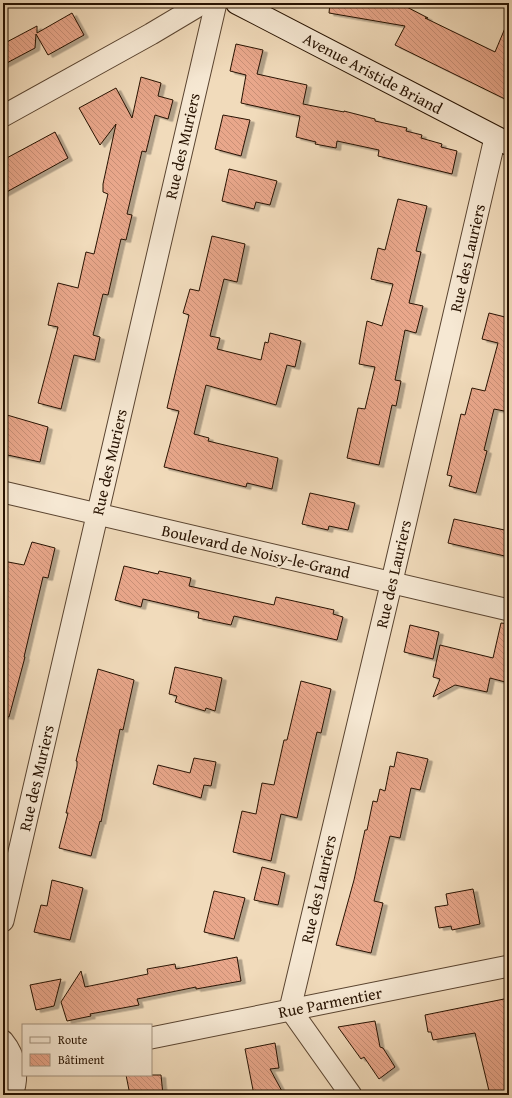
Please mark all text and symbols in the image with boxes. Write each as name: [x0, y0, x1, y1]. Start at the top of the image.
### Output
street label: Avenue Aristide Briand: [299, 26, 447, 120]
street label: Rue des Muriers: [158, 91, 206, 201]
street label: Rue des Lauriers: [443, 202, 491, 314]
street label: Rue des Muriers: [85, 407, 133, 517]
street label: Boulevard de Noisy-le-Grand: [159, 518, 353, 584]
street label: Rue des Lauriers: [369, 518, 417, 630]
street label: Rue des Muriers: [12, 723, 60, 833]
street label: Rue des Lauriers: [294, 833, 342, 945]
street label: Rue Parmentier: [276, 980, 384, 1024]
legend: [22, 1024, 152, 1076]
text: Route: [58, 1031, 88, 1048]
text: Bâtiment: [58, 1051, 105, 1068]

